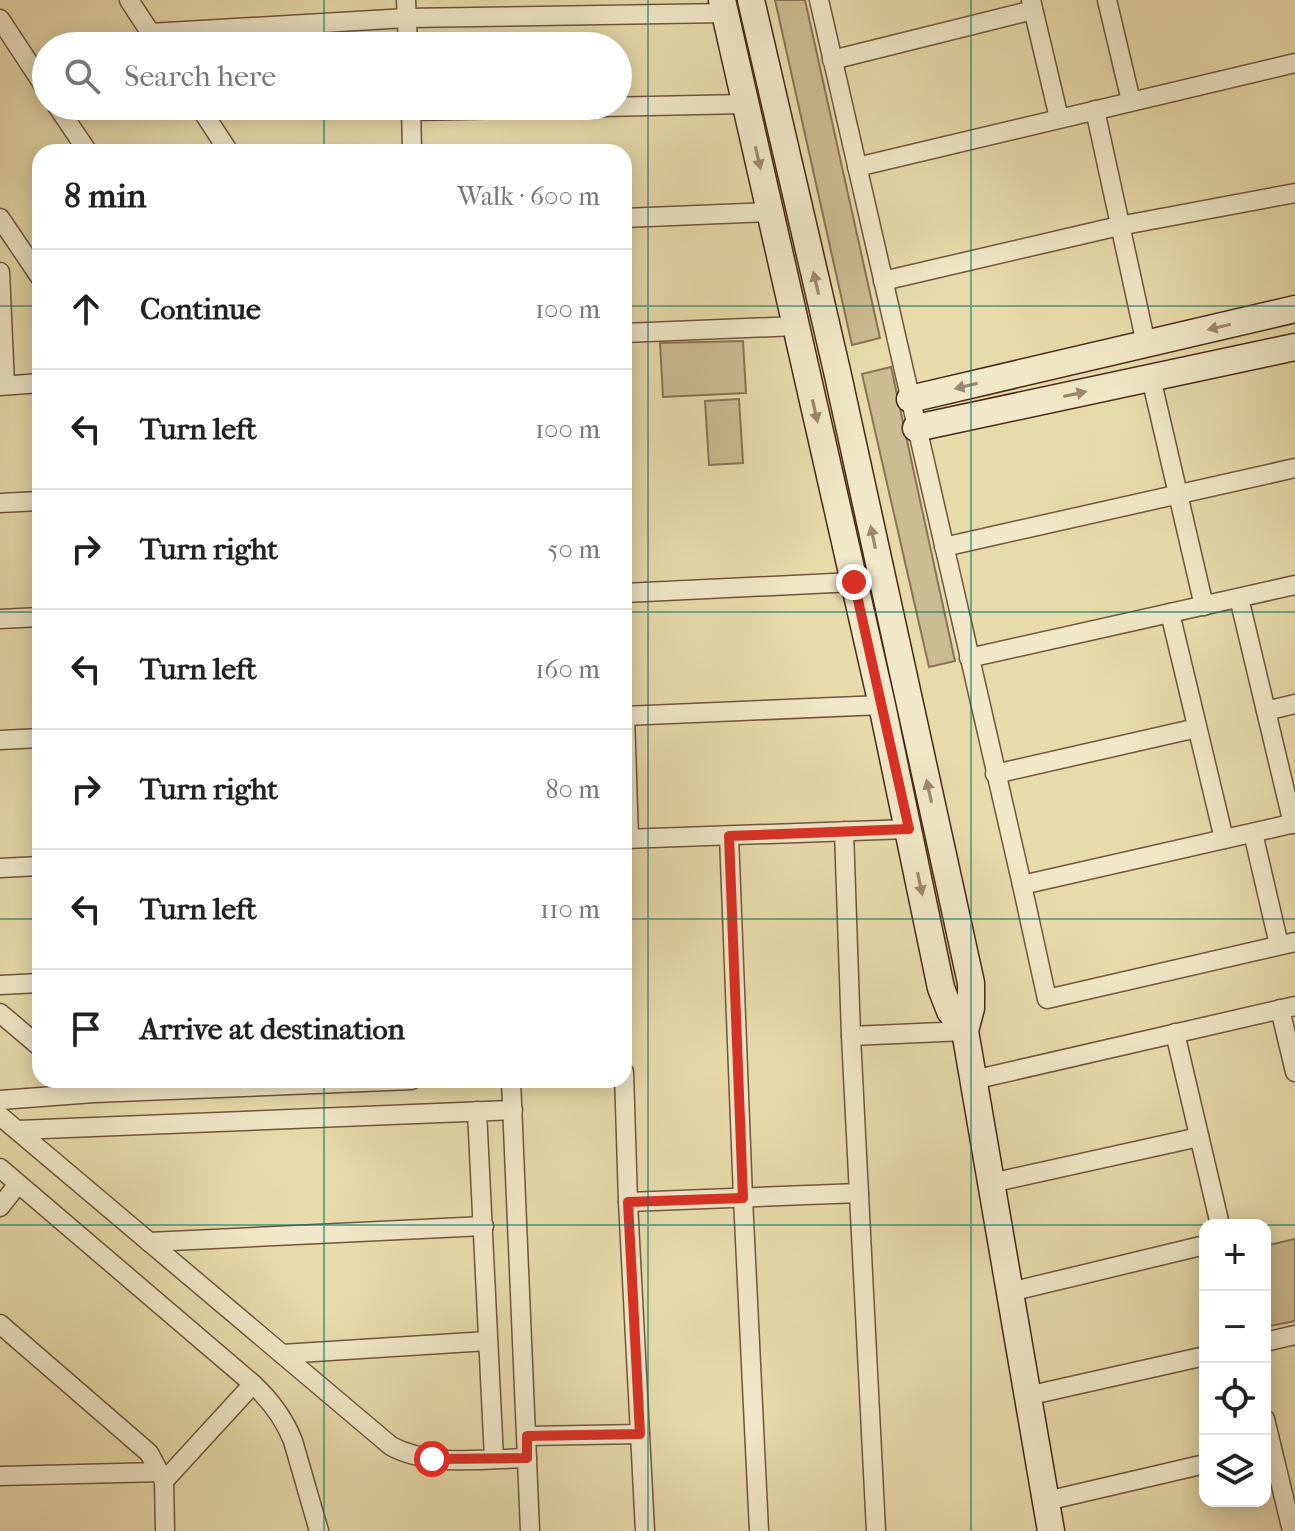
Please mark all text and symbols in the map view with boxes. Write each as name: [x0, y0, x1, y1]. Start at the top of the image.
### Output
search box: [32, 32, 632, 120]
icon: search: [60, 54, 104, 98]
text: Search here: [124, 59, 276, 94]
one-way arrow: [752, 146, 765, 171]
text: 8 min: [64, 176, 146, 216]
text: Walk · 600 m: [457, 181, 600, 212]
one-way arrow: [810, 271, 822, 296]
icon: ahead: [64, 287, 108, 331]
text: Continue: [140, 292, 261, 327]
text: 100 m: [535, 294, 600, 325]
one-way arrow: [1206, 321, 1231, 334]
one-way arrow: [953, 380, 978, 392]
one-way arrow: [1062, 387, 1087, 400]
one-way arrow: [810, 399, 822, 424]
icon: left: [64, 407, 108, 451]
text: Turn left: [140, 412, 257, 447]
text: 100 m: [535, 414, 600, 445]
one-way arrow: [866, 524, 879, 549]
icon: right: [64, 527, 108, 571]
text: Turn right: [140, 532, 278, 567]
text: 50 m: [547, 534, 600, 565]
route end: [836, 564, 872, 600]
icon: left: [64, 647, 108, 691]
text: Turn left: [140, 652, 257, 687]
text: 160 m: [535, 654, 600, 685]
icon: right: [64, 767, 108, 811]
text: Turn right: [140, 772, 278, 807]
text: 80 m: [545, 774, 600, 805]
one-way arrow: [922, 778, 935, 803]
one-way arrow: [914, 872, 927, 897]
icon: left: [64, 887, 108, 931]
text: Turn left: [140, 892, 257, 927]
text: 110 m: [540, 894, 600, 925]
icon: arrive: [64, 1007, 108, 1051]
text: Arrive at destination: [140, 1012, 405, 1047]
map controls: [1199, 1219, 1271, 1507]
button: +: [1199, 1219, 1271, 1291]
button: −: [1199, 1291, 1271, 1363]
button: locate: [1199, 1363, 1271, 1435]
button: layers: [1199, 1435, 1271, 1507]
route start: [414, 1441, 450, 1477]

